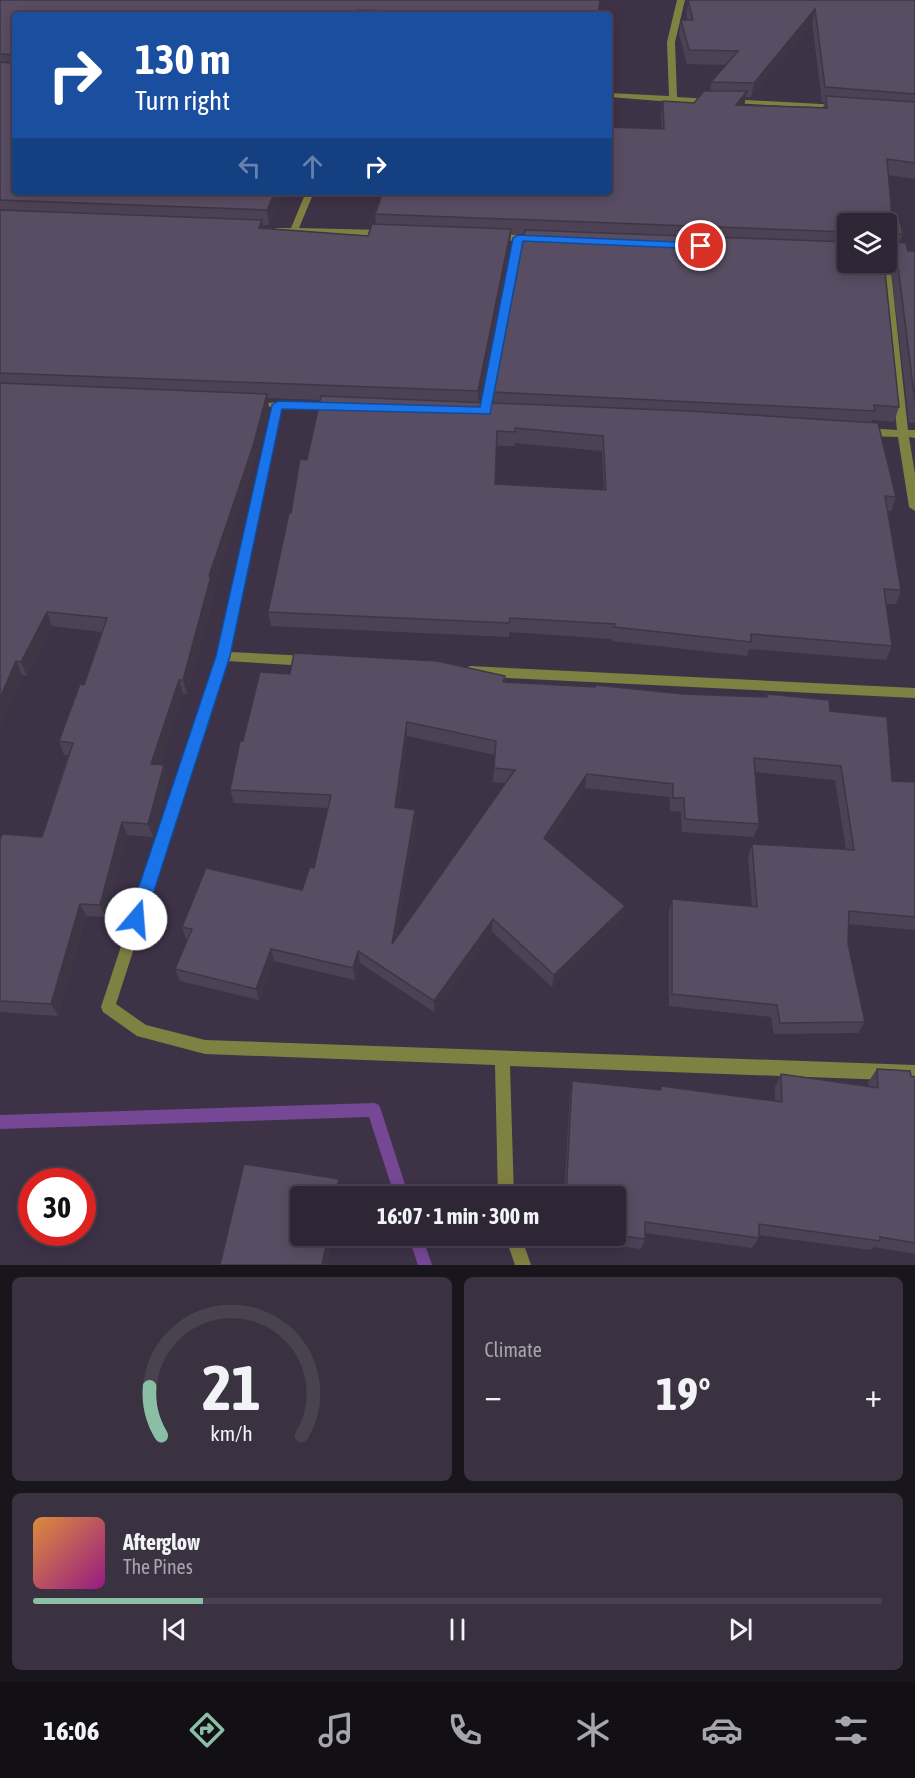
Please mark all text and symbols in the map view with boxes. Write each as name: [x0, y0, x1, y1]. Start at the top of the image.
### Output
text: 130 m: [135, 35, 230, 83]
icon: right: [36, 36, 114, 114]
text: Turn right: [135, 85, 230, 116]
icon: left: [233, 150, 266, 183]
icon: ahead: [296, 150, 329, 183]
icon: right: [359, 150, 392, 183]
map controls: [837, 213, 897, 273]
button: layers: [837, 213, 897, 273]
pin: [675, 220, 726, 271]
icon: arrive: [684, 229, 717, 262]
position arrow: [104, 887, 168, 951]
speed limit sign: 30: [18, 1168, 96, 1246]
text: 16:07 · 1 min · 300 m: [377, 1203, 539, 1229]
text: Climate: [485, 1338, 542, 1361]
text: 21: [202, 1352, 261, 1423]
text: 19°: [656, 1368, 711, 1420]
text: −: [485, 1376, 502, 1414]
text: +: [865, 1376, 882, 1414]
text: km/h: [210, 1421, 253, 1446]
text: Afterglow: [123, 1529, 200, 1555]
text: The Pines: [123, 1555, 193, 1578]
icon: previous: [158, 1613, 191, 1646]
icon: pause: [441, 1613, 474, 1646]
icon: next: [724, 1613, 757, 1646]
icon: directions: [186, 1709, 228, 1751]
icon: music: [315, 1709, 357, 1751]
icon: phone: [444, 1709, 486, 1751]
icon: climate: [572, 1709, 614, 1751]
icon: car: [701, 1709, 743, 1751]
icon: filters: [830, 1709, 872, 1751]
text: 16:06: [43, 1715, 99, 1746]

